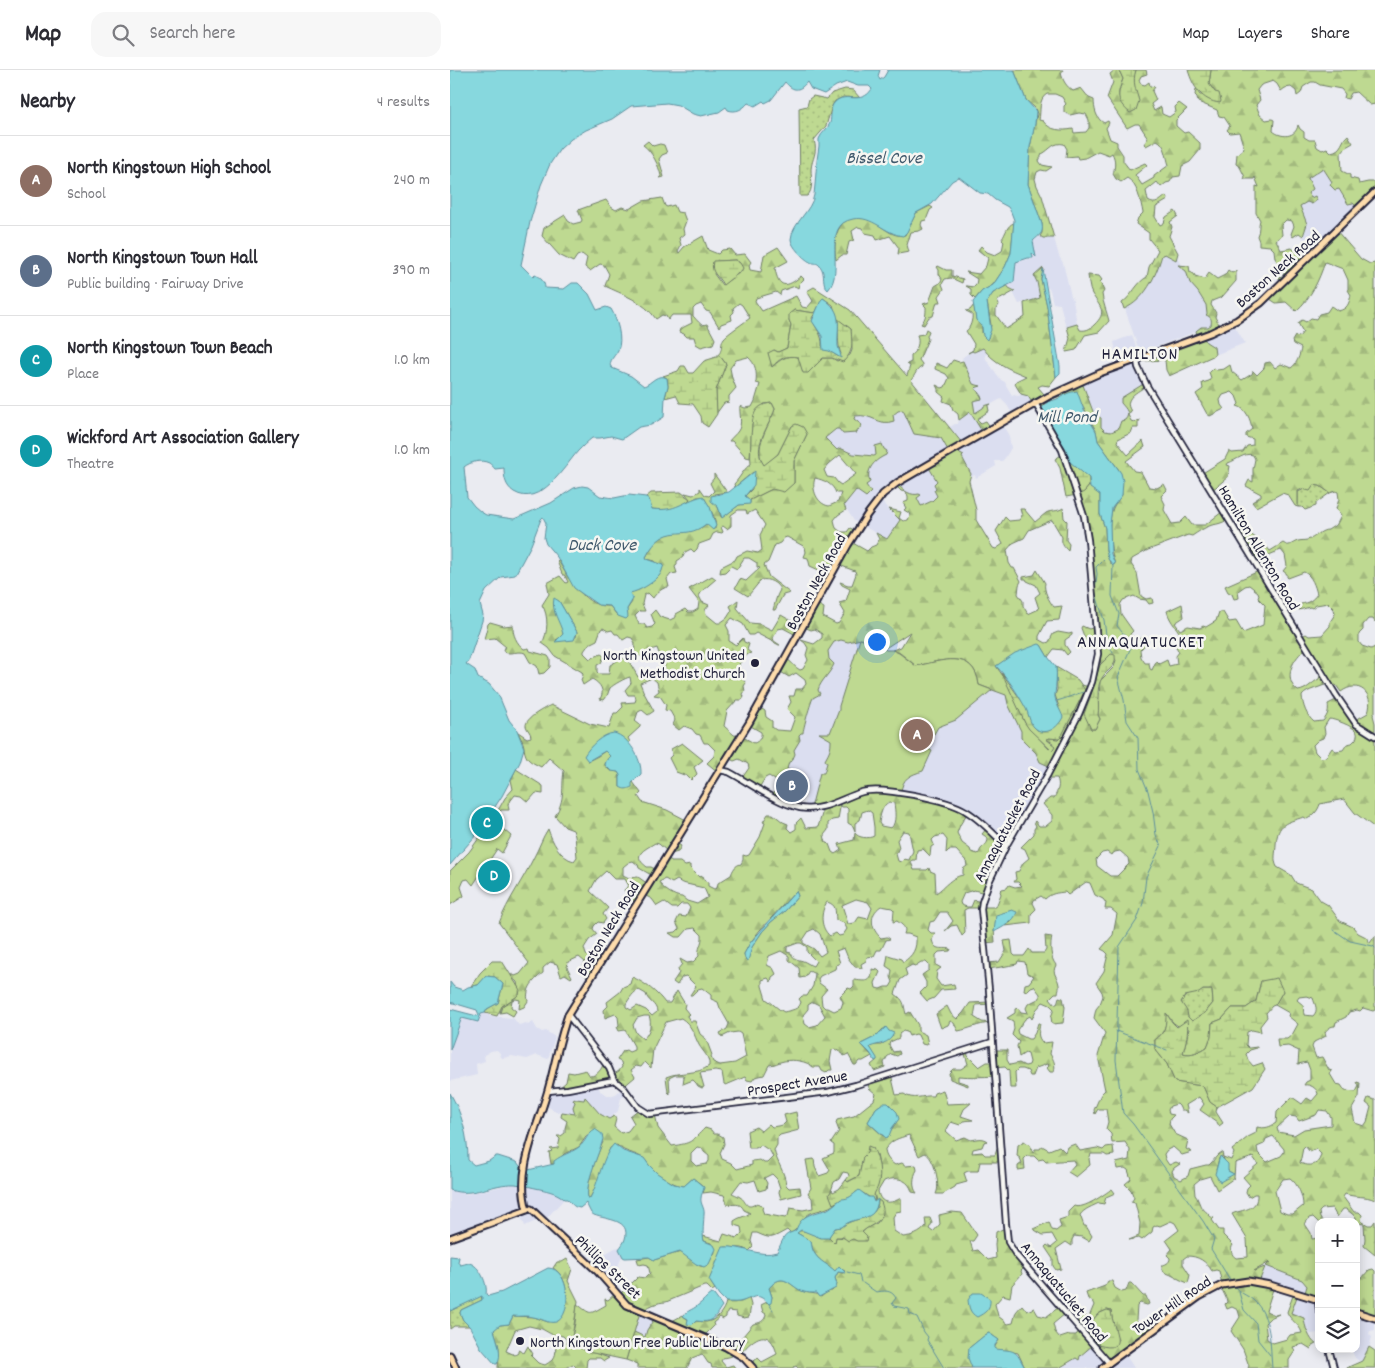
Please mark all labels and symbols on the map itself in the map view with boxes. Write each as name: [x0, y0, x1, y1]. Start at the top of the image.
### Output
water label: Bissel Cove: [846, 147, 923, 172]
street label: Boston Neck Road: [1231, 225, 1326, 314]
district label: HAMILTON: [1102, 343, 1178, 368]
water label: Mill Pond: [1037, 406, 1099, 431]
street label: Hamilton Allenton Road: [1211, 481, 1304, 615]
street label: Boston Neck Road: [781, 530, 853, 635]
water label: Duck Cove: [568, 534, 637, 559]
your location: [864, 629, 890, 655]
district label: ANNAQUATUCKET: [1077, 631, 1205, 656]
place label: North Kingstown United Methodist Church: [603, 645, 745, 686]
marker: North Kingstown United Methodist Church: [749, 657, 761, 669]
pin: A: [901, 716, 933, 754]
street label: Annaquatucket Road: [969, 766, 1048, 887]
pin: B: [776, 767, 808, 805]
pin: C: [471, 804, 503, 842]
pin: D: [478, 857, 510, 895]
street label: Boston Neck Road: [572, 877, 647, 981]
street label: Prospect Avenue: [746, 1065, 849, 1104]
street label: Phillips Street: [569, 1230, 646, 1306]
street label: Annaquatucket Road: [1014, 1237, 1112, 1348]
street label: Tower Hill Road: [1128, 1271, 1217, 1341]
place label: North Kingstown Free Public Library: [530, 1332, 745, 1355]
marker: North Kingstown Free Public Library: [514, 1335, 526, 1347]

